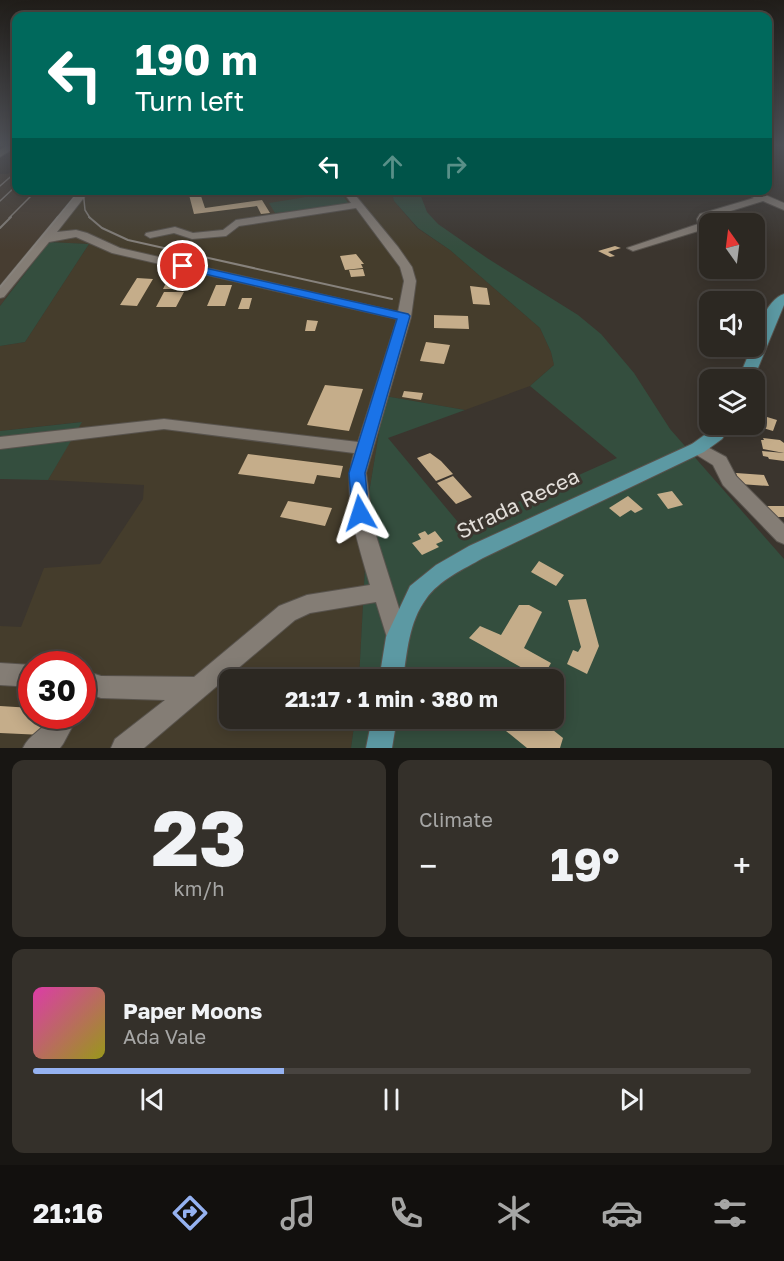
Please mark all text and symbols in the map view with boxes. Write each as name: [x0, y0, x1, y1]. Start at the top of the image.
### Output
text: 190 m: [135, 34, 258, 84]
icon: left: [36, 36, 114, 114]
text: Turn left: [135, 85, 244, 117]
icon: left: [313, 150, 346, 183]
icon: ahead: [376, 150, 409, 183]
icon: right: [439, 150, 472, 183]
north arrow: [699, 213, 765, 279]
map controls: [699, 213, 765, 435]
pin: [157, 240, 208, 291]
icon: arrive: [166, 249, 199, 282]
button: sound: [699, 291, 765, 357]
button: layers: [699, 369, 765, 435]
street label: Strada Recea: [452, 462, 583, 544]
position arrow: [328, 481, 392, 545]
speed limit sign: 30: [18, 651, 96, 729]
text: 21:17 · 1 min · 380 m: [285, 685, 498, 712]
text: 23: [151, 790, 247, 883]
text: Climate: [419, 807, 493, 831]
text: 19°: [550, 837, 620, 891]
text: −: [419, 846, 437, 885]
text: +: [733, 846, 751, 885]
text: km/h: [174, 876, 224, 900]
text: Paper Moons: [123, 997, 262, 1024]
text: Ada Vale: [123, 1024, 206, 1048]
icon: previous: [136, 1083, 169, 1116]
icon: pause: [375, 1083, 408, 1116]
icon: next: [615, 1083, 648, 1116]
icon: directions: [169, 1192, 211, 1234]
icon: music: [277, 1192, 319, 1234]
icon: phone: [385, 1192, 427, 1234]
icon: climate: [493, 1192, 535, 1234]
icon: car: [601, 1192, 643, 1234]
icon: filters: [709, 1192, 751, 1234]
text: 21:16: [33, 1197, 103, 1229]

